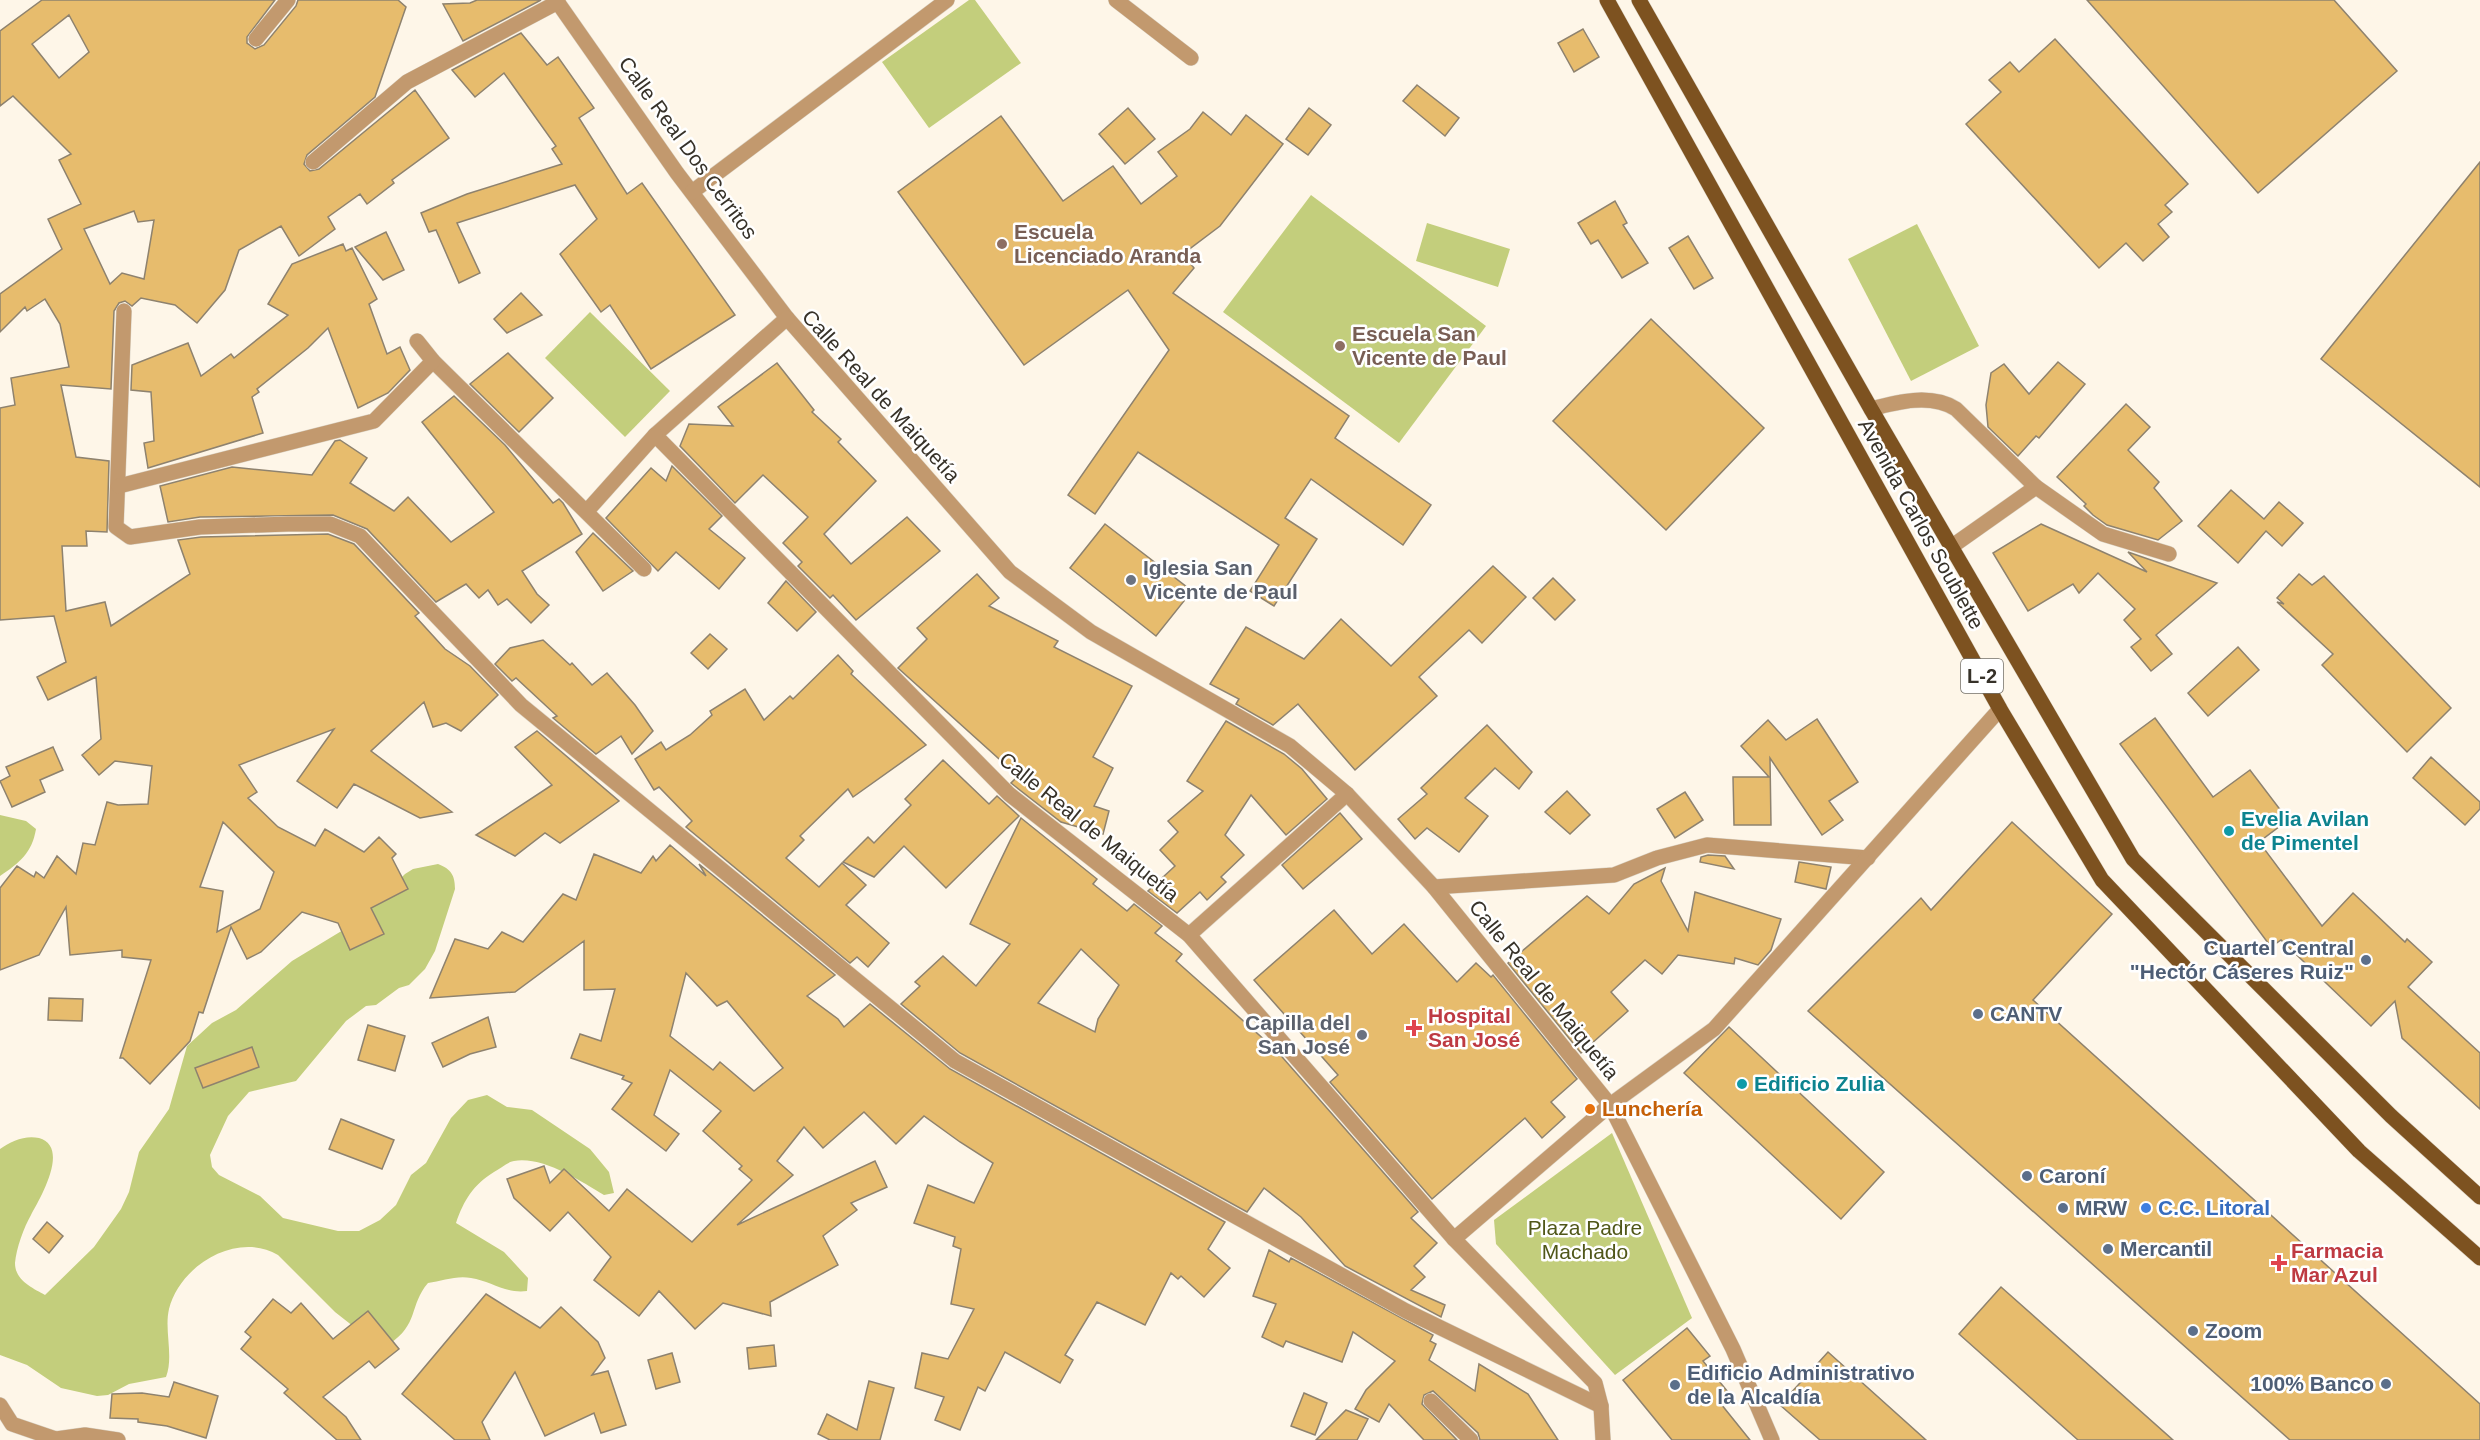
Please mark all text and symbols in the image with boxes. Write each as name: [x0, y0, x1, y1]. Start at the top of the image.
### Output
street label: Calle Real Dos Cerritos: [615, 52, 762, 243]
place label: Escuela Licenciado Aranda: [1014, 220, 1201, 267]
marker: Escuela Licenciado Aranda: [995, 237, 1009, 251]
street label: Calle Real de Maiquetía: [798, 305, 965, 487]
place label: Escuela San Vicente de Paul: [1352, 322, 1507, 369]
marker: Escuela San Vicente de Paul: [1333, 339, 1347, 353]
street label: Avenida Carlos Soublette: [1854, 415, 1989, 633]
place label: Iglesia San Vicente de Paul: [1143, 556, 1298, 603]
marker: Iglesia San Vicente de Paul: [1124, 573, 1138, 587]
road number: L-2: [1961, 659, 2003, 693]
street label: Calle Real de Maiquetía: [995, 747, 1184, 906]
place label: Evelia Avilan de Pimentel: [2241, 807, 2369, 854]
marker: Evelia Avilan de Pimentel: [2222, 824, 2236, 838]
street label: Calle Real de Maiquetía: [1465, 895, 1624, 1084]
place label: Cuartel Central "Hectór Cáseres Ruiz": [2130, 936, 2354, 983]
marker: Cuartel Central "Hectór Cáseres Ruiz": [2359, 953, 2373, 967]
place label: CANTV: [1990, 1002, 2062, 1025]
place label: Hospital San José: [1428, 1004, 1520, 1051]
marker: CANTV: [1971, 1007, 1985, 1021]
place label: Capilla del San José: [1245, 1011, 1350, 1058]
marker: Hospital San José: [1405, 1019, 1423, 1037]
marker: Capilla del San José: [1355, 1028, 1369, 1042]
place label: Edificio Zulia: [1754, 1072, 1885, 1095]
marker: Edificio Zulia: [1735, 1077, 1749, 1091]
place label: Lunchería: [1602, 1097, 1703, 1120]
marker: Lunchería: [1583, 1102, 1597, 1116]
place label: Caroní: [2039, 1164, 2107, 1187]
marker: Caroní: [2020, 1169, 2034, 1183]
place label: MRW: [2075, 1196, 2127, 1219]
place label: C.C. Litoral: [2158, 1196, 2270, 1219]
marker: MRW: [2056, 1201, 2070, 1215]
marker: C.C. Litoral: [2139, 1201, 2153, 1215]
park label: Plaza Padre Machado: [1528, 1216, 1642, 1263]
place label: Mercantil: [2120, 1237, 2212, 1260]
place label: Farmacia Mar Azul: [2291, 1239, 2384, 1286]
marker: Mercantil: [2101, 1242, 2115, 1256]
marker: Farmacia Mar Azul: [2272, 1256, 2286, 1270]
place label: Zoom: [2205, 1319, 2262, 1342]
marker: Zoom: [2186, 1324, 2200, 1338]
place label: Edificio Administrativo de la Alcaldía: [1687, 1361, 1915, 1408]
place label: 100% Banco: [2250, 1372, 2374, 1395]
marker: 100% Banco: [2379, 1377, 2393, 1391]
marker: Edificio Administrativo de la Alcaldía: [1668, 1378, 1682, 1392]

